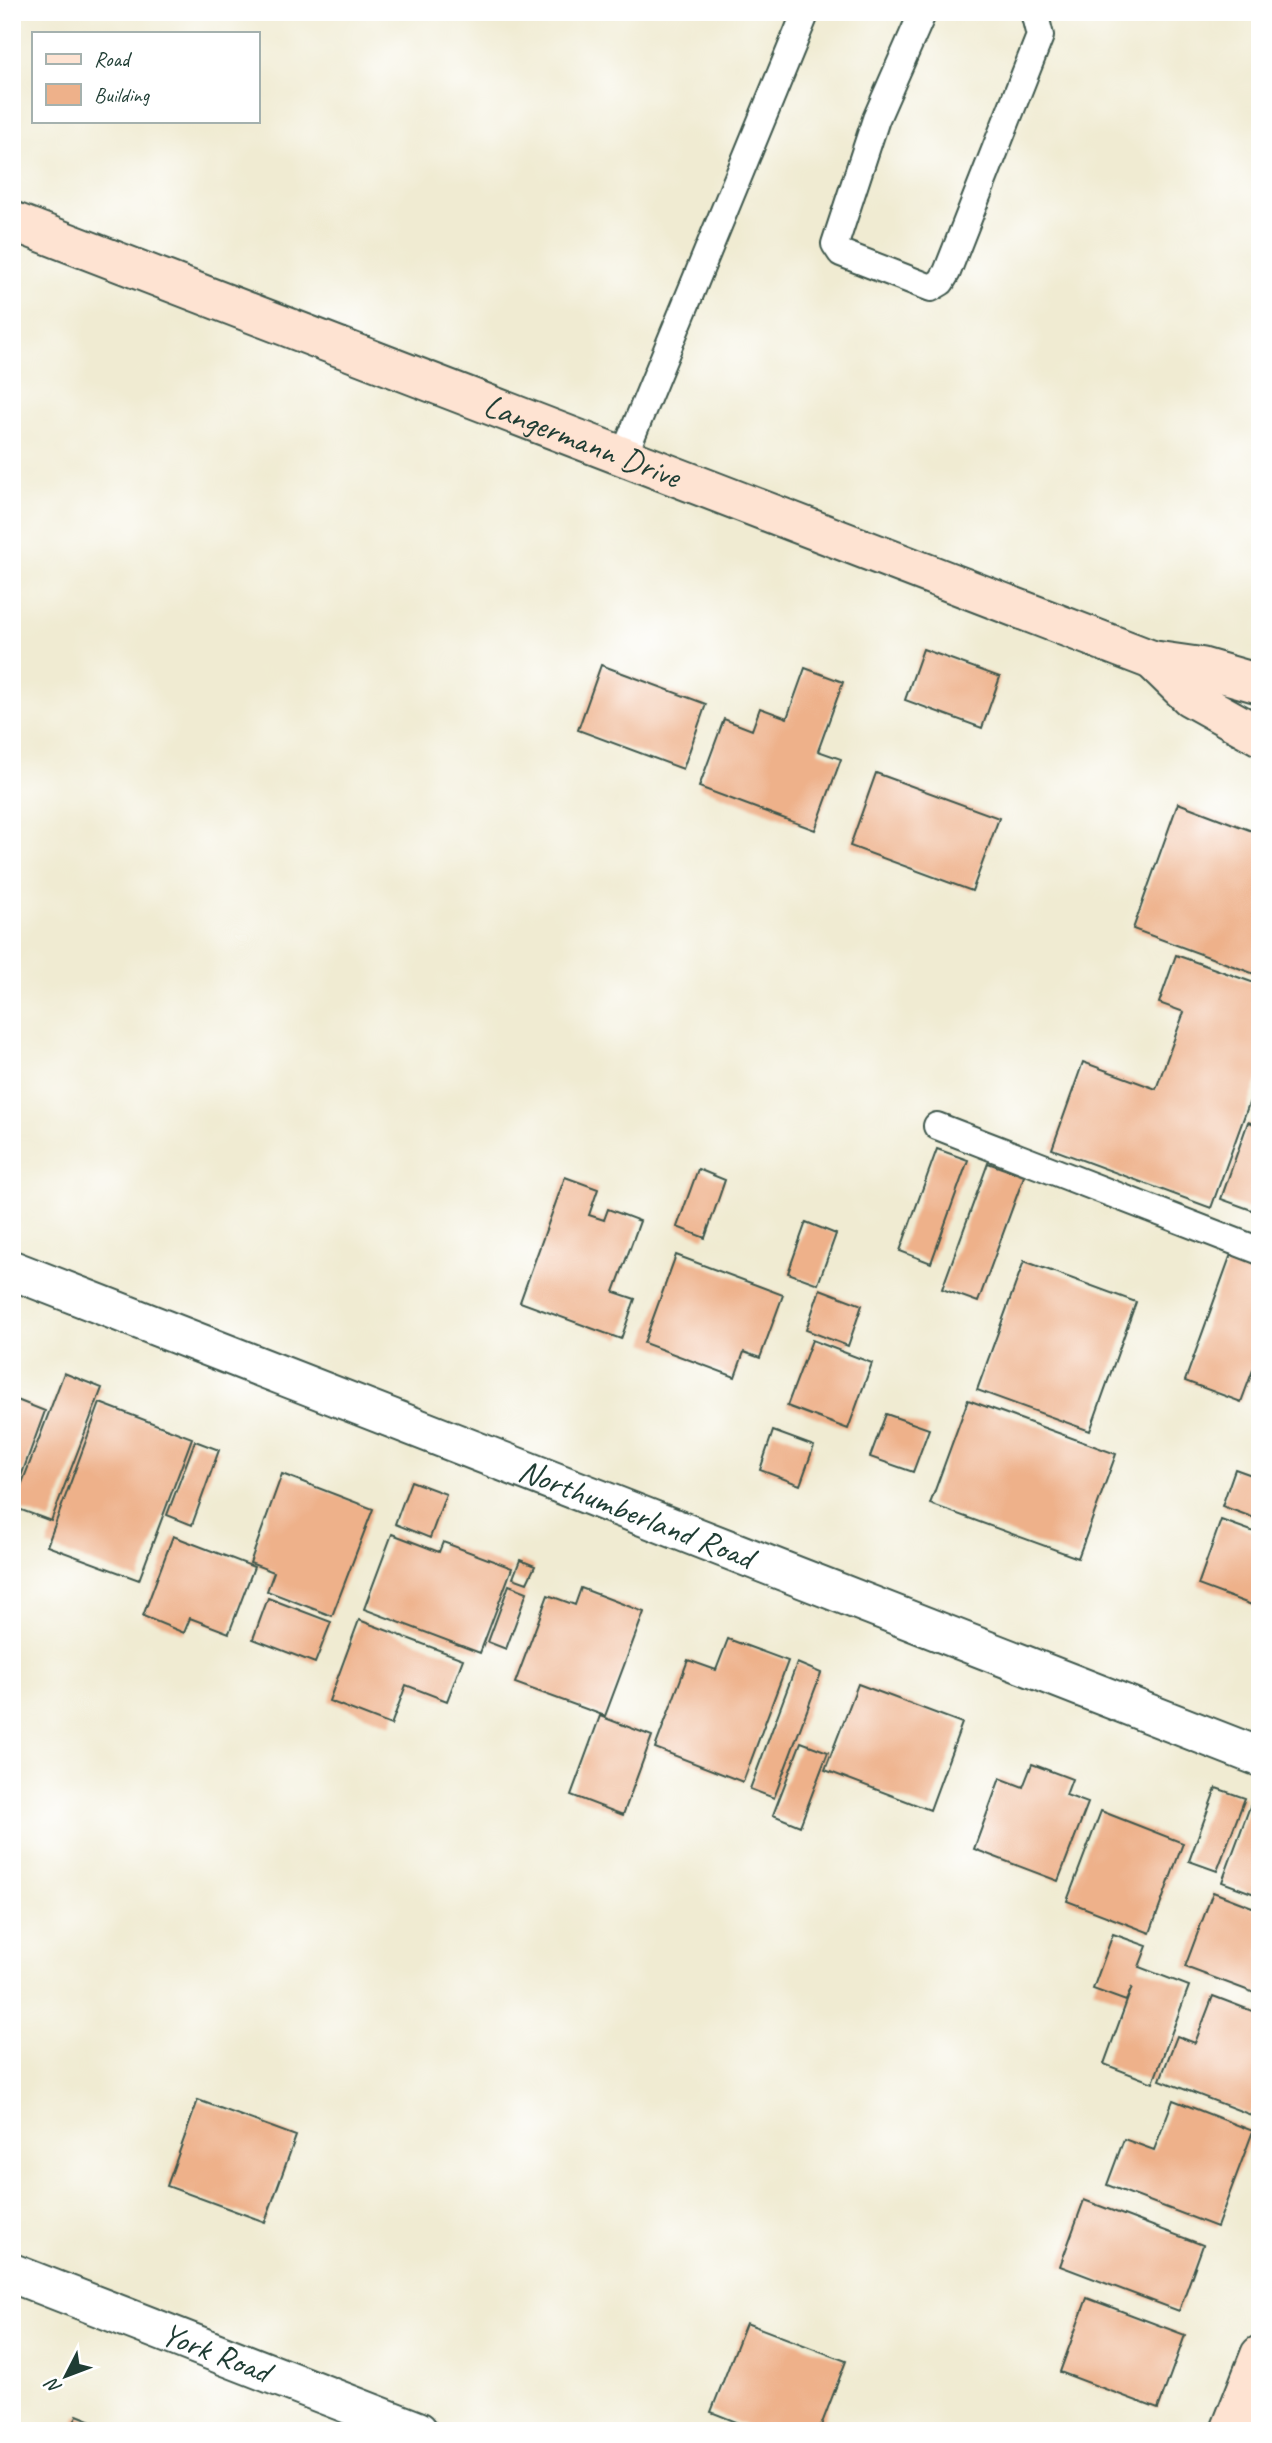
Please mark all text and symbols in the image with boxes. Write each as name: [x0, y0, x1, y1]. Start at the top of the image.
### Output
legend: [32, 32, 259, 122]
text: Road: [94, 46, 133, 72]
text: Building: [94, 82, 151, 108]
street label: Langermann Drive: [478, 384, 688, 498]
street label: Northumberland Road: [513, 1449, 764, 1580]
street label: York Road: [156, 2312, 281, 2394]
north arrow: [32, 2342, 102, 2412]
text: N: [39, 2372, 67, 2399]

